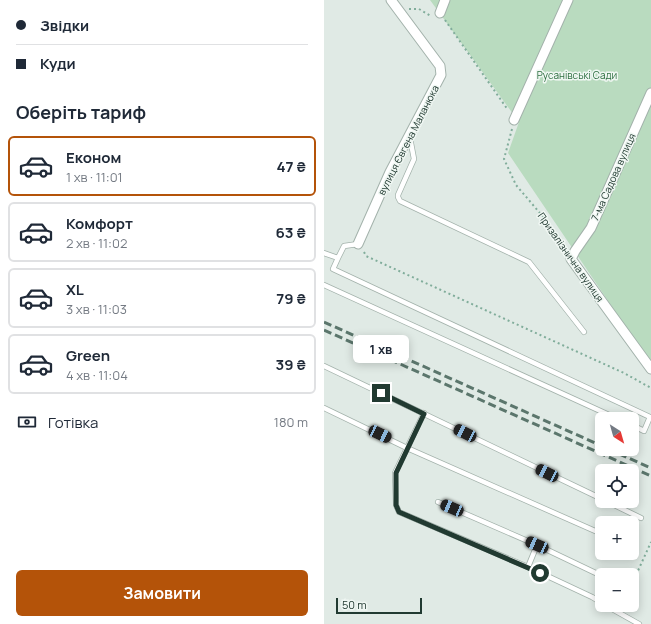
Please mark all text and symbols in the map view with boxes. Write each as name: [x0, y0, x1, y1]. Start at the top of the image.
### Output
text: Звідки: [40, 15, 89, 36]
text: Куди: [40, 53, 76, 74]
park label: Русанівські Сади: [537, 68, 617, 82]
street label: вулиця Євгена Маланюка: [374, 83, 442, 197]
text: Оберіть тариф: [16, 100, 146, 124]
street label: 7-ма Садова вулиця: [587, 131, 639, 223]
text: Економ: [66, 147, 121, 168]
icon: car: [18, 148, 54, 184]
text: 47 ₴: [276, 156, 306, 177]
text: 1 хв · 11:01: [66, 168, 123, 186]
street label: Призалізнична вулиця: [535, 209, 607, 305]
text: Комфорт: [66, 213, 133, 234]
icon: car: [18, 214, 54, 250]
text: 63 ₴: [276, 222, 306, 243]
text: 2 хв · 11:02: [66, 234, 127, 252]
text: XL: [66, 279, 84, 300]
icon: car: [18, 280, 54, 316]
text: 79 ₴: [276, 288, 306, 309]
text: 3 хв · 11:03: [66, 300, 127, 318]
callout: 1 хв: [353, 335, 409, 363]
text: 1 хв: [370, 340, 392, 358]
text: Green: [66, 345, 110, 366]
icon: car: [18, 346, 54, 382]
text: 39 ₴: [276, 354, 306, 375]
text: 4 хв · 11:04: [66, 366, 128, 384]
route end: [372, 384, 390, 402]
icon: cash: [16, 411, 38, 433]
text: Готівка: [48, 412, 98, 433]
north arrow: [595, 412, 639, 456]
map controls: [595, 412, 639, 612]
text: 180 m: [274, 413, 308, 431]
car: [452, 422, 478, 444]
car: [367, 423, 393, 445]
car: [534, 462, 560, 484]
button: locate: [595, 464, 639, 508]
car: [439, 498, 465, 518]
button: +: [595, 516, 639, 560]
car: [524, 535, 550, 555]
route start: [531, 564, 549, 582]
button: −: [595, 568, 639, 612]
button: Замовити: [16, 570, 308, 616]
scale bar: [336, 596, 422, 615]
text: 50 m: [342, 597, 367, 612]

